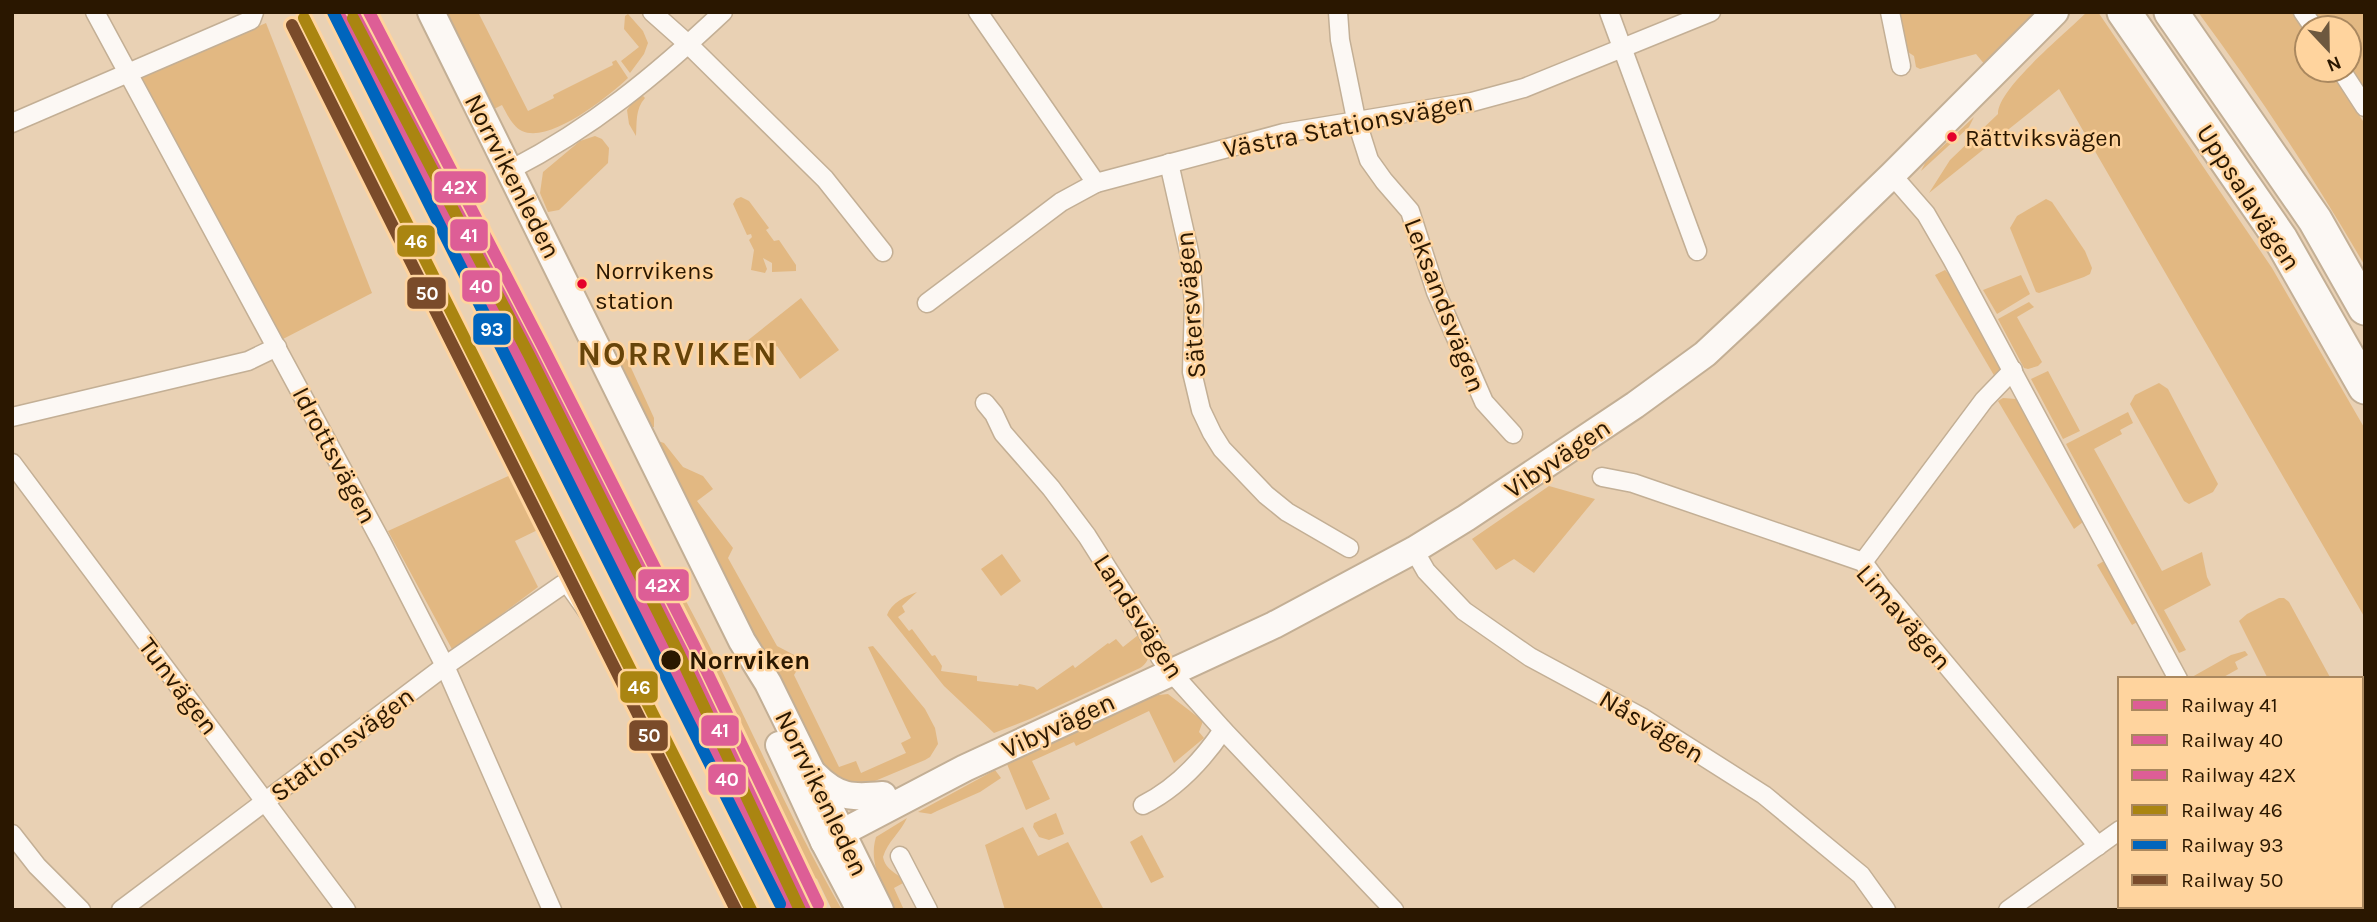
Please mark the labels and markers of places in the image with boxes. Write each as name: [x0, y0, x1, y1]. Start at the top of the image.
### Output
place label: Rättviksvägen: [1965, 124, 2122, 152]
marker: Rättviksvägen: [1945, 130, 1959, 144]
place label: Norrvikens station: [595, 257, 714, 315]
marker: Norrvikens station: [575, 277, 589, 291]
place label: Norrviken: [689, 645, 810, 676]
marker: Norrviken: [659, 648, 683, 672]

